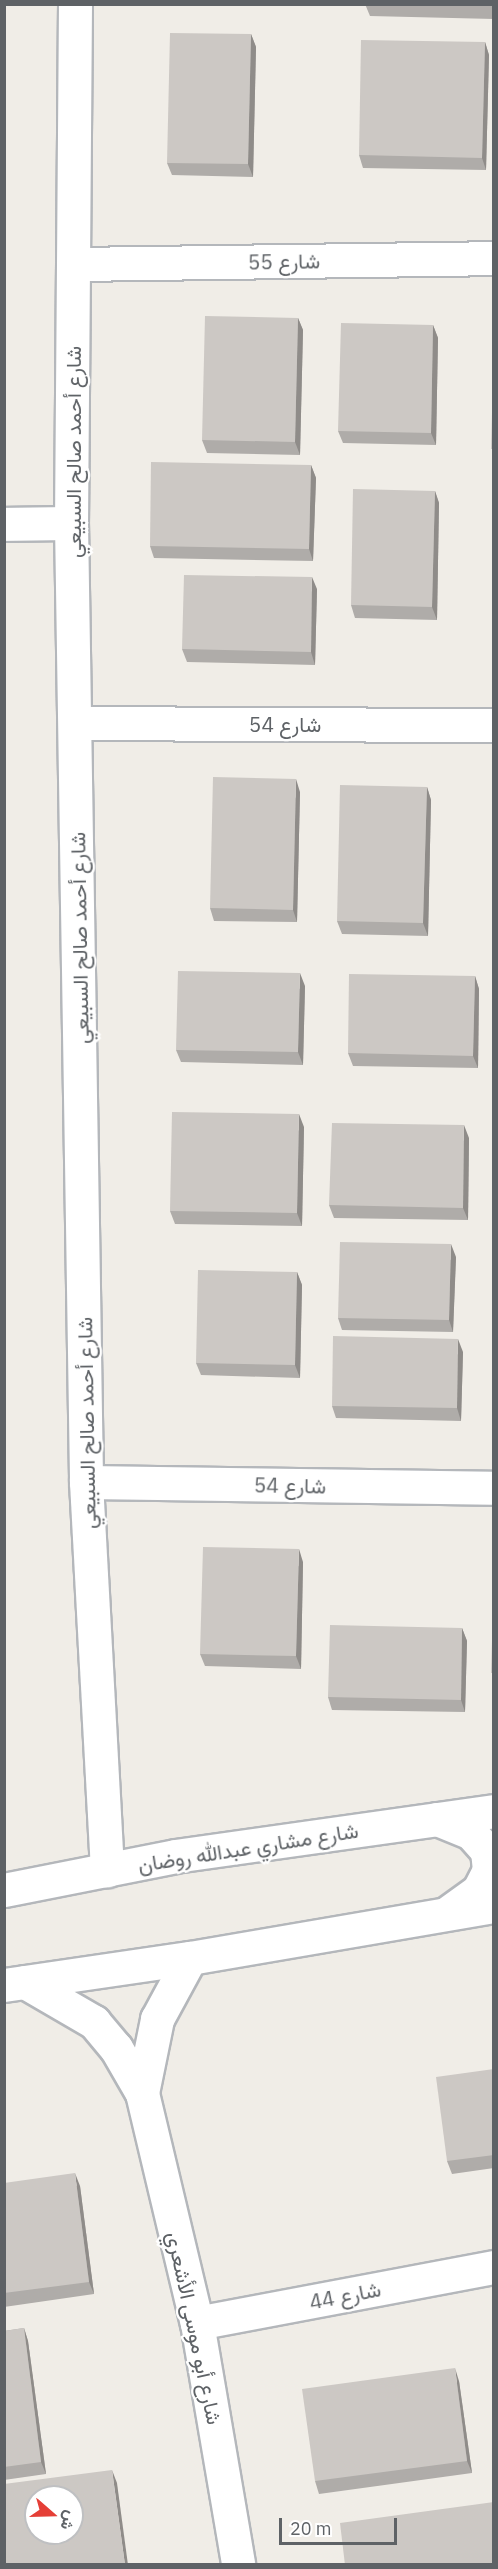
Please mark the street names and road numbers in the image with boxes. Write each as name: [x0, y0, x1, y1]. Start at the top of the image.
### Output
street label: شارع 55: [248, 248, 320, 274]
street label: شارع أحمد صالح السبيعي: [60, 346, 86, 558]
street label: شارع 54: [249, 711, 321, 737]
street label: شارع أحمد صالح السبيعي: [65, 832, 93, 1044]
street label: شارع أحمد صالح السبيعي: [72, 1317, 100, 1529]
street label: شارع 54: [254, 1472, 326, 1498]
street label: شارع مشاري عبدالله روضان: [136, 1817, 360, 1877]
street label: شارع أبو موسى الأشعري: [162, 2229, 228, 2427]
street label: شارع 44: [307, 2276, 383, 2314]

